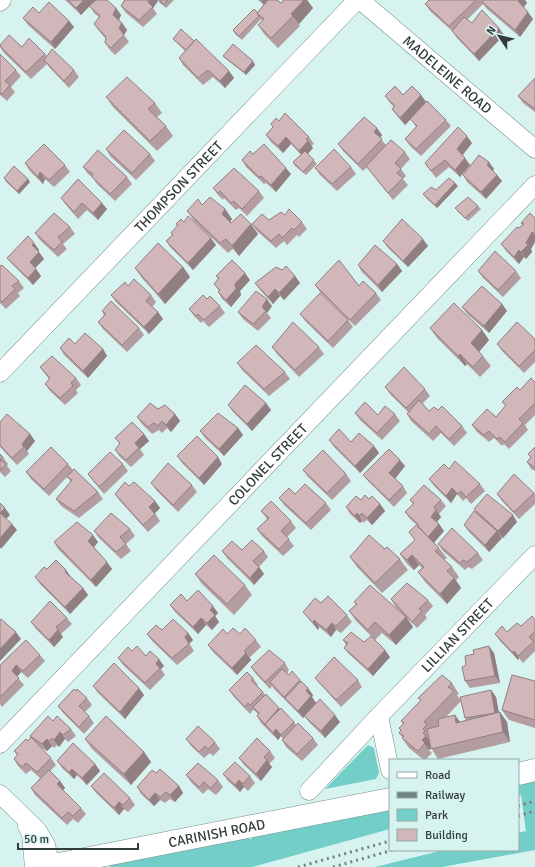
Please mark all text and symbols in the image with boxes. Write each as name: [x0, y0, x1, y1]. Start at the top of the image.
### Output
north arrow: [479, 16, 519, 56]
text: N: [484, 24, 499, 37]
street label: MADELEINE ROAD: [400, 32, 496, 117]
street label: THOMPSON STREET: [131, 137, 226, 236]
street label: COLONEL STREET: [224, 420, 311, 509]
street label: LILLIAN STREET: [418, 595, 497, 676]
legend: [389, 759, 519, 851]
text: Road: [425, 768, 451, 783]
text: Railway: [425, 788, 465, 803]
text: Park: [425, 808, 448, 823]
street label: CARINISH ROAD: [167, 815, 267, 851]
scale bar: [18, 825, 138, 851]
text: Building: [425, 828, 468, 843]
text: 50 m: [24, 832, 49, 847]

